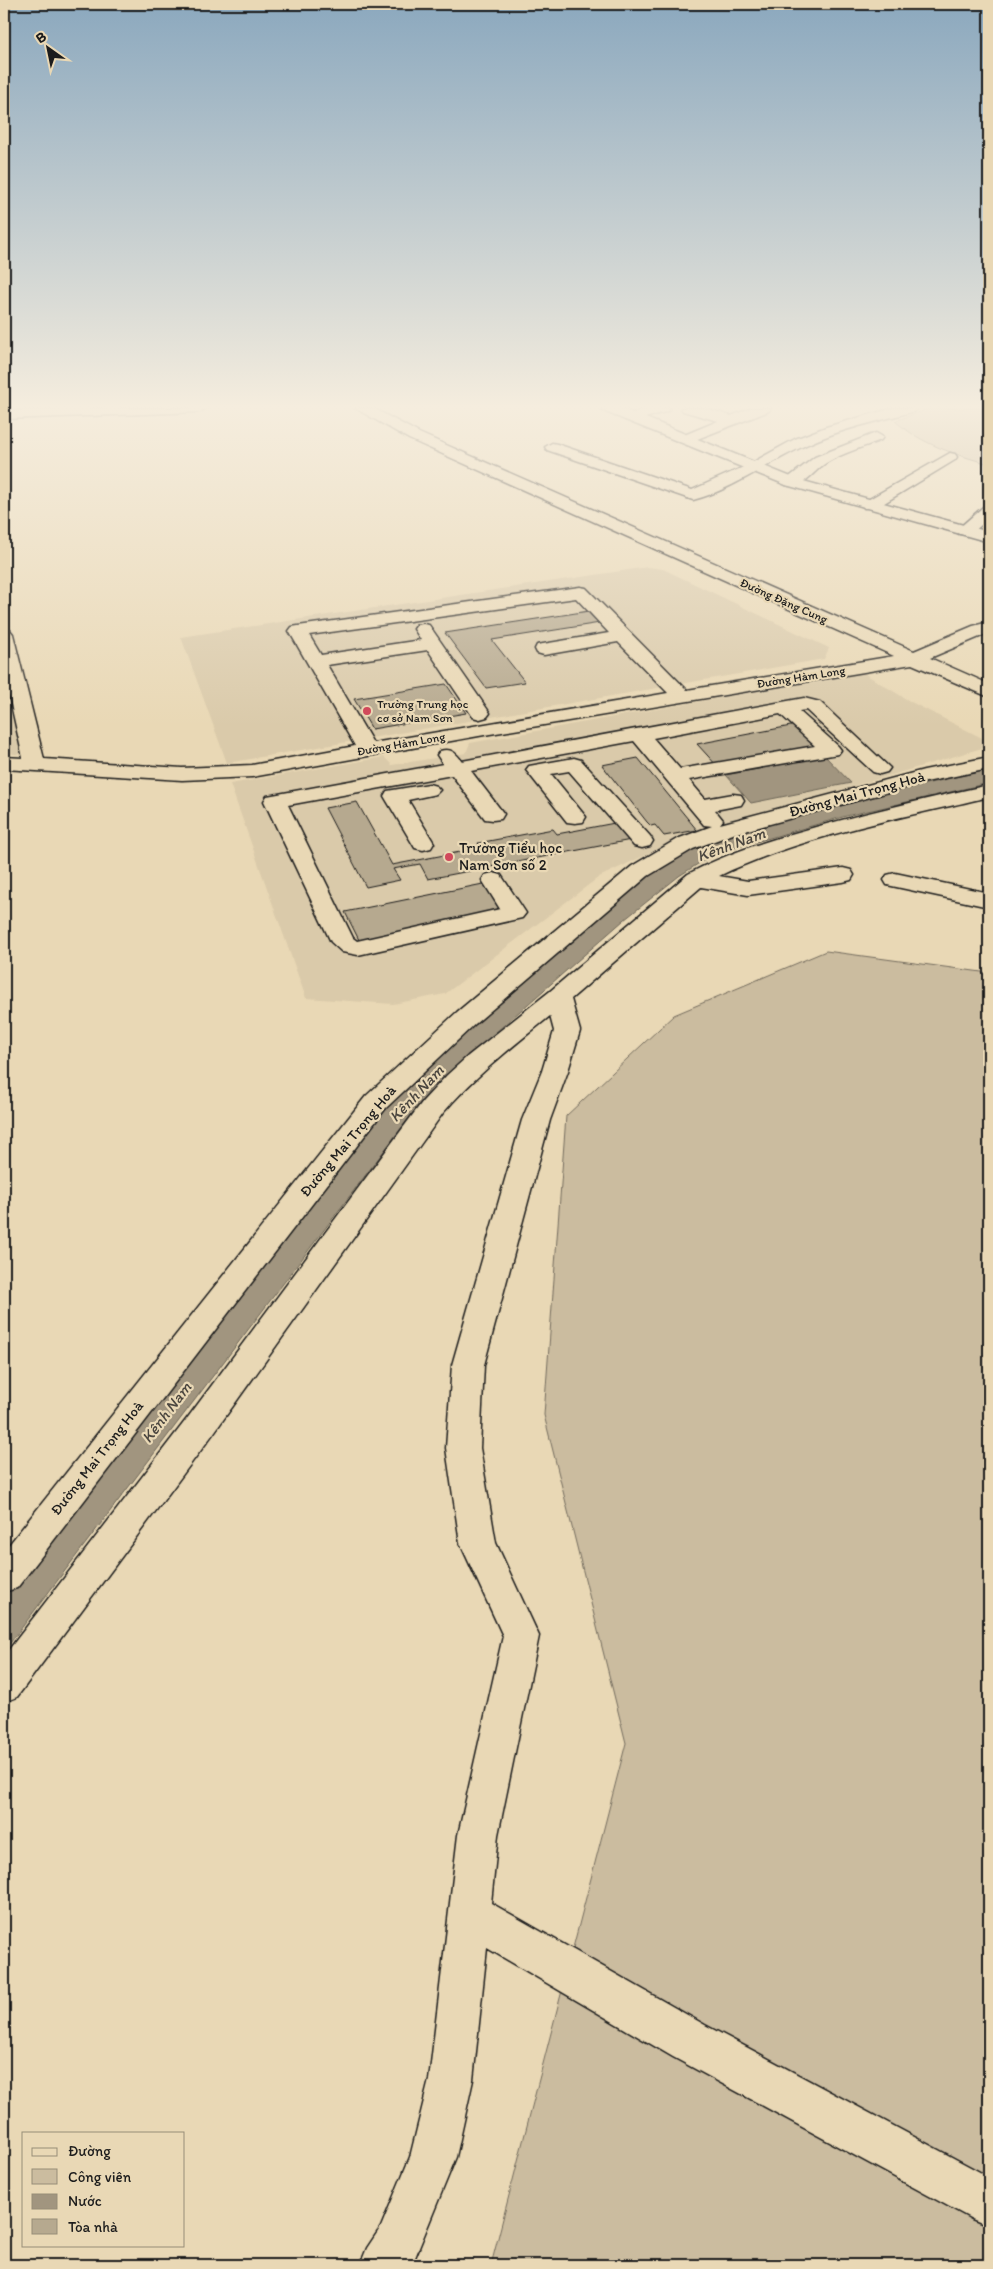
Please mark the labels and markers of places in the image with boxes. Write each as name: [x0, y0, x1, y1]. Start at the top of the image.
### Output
place label: Trường Trung học cơ sở Nam Sơn: [377, 697, 469, 725]
marker: Trường Trung học cơ sở Nam Sơn: [361, 705, 373, 717]
place label: Trường Tiểu học Nam Sơn số 2: [459, 839, 562, 874]
marker: Trường Tiểu học Nam Sơn số 2: [443, 851, 455, 863]

